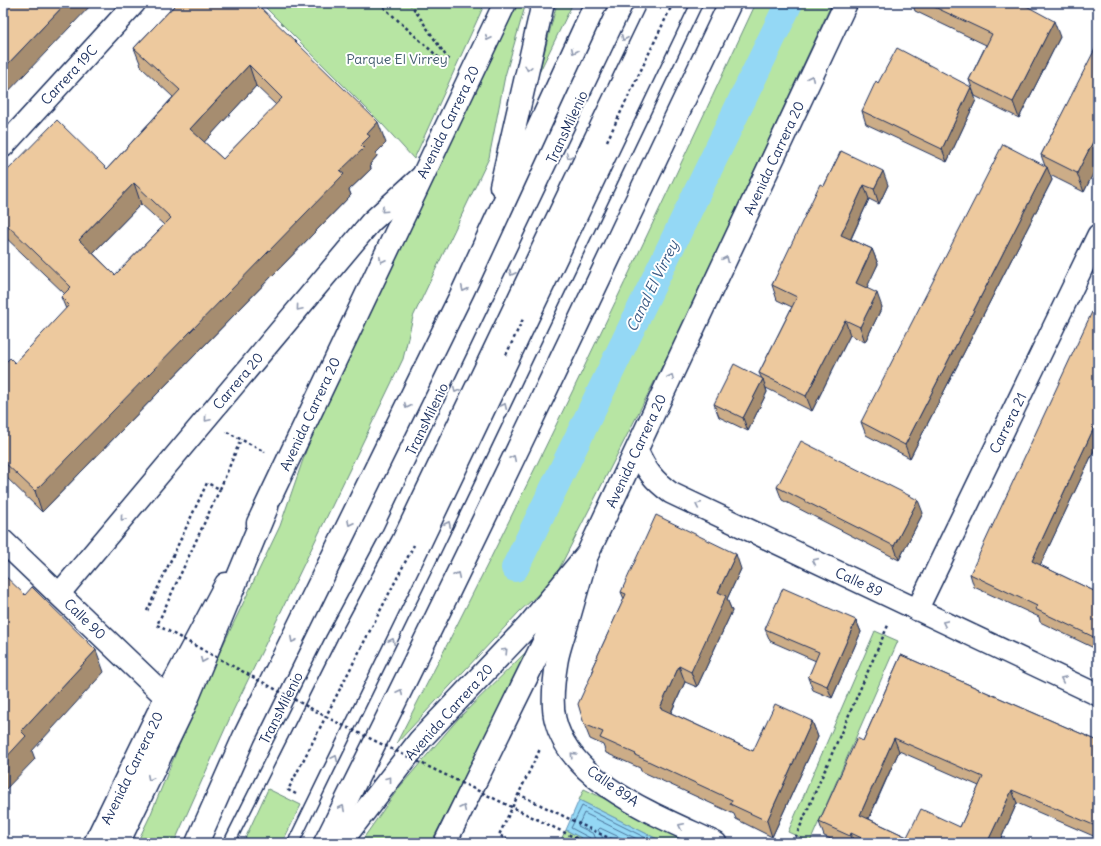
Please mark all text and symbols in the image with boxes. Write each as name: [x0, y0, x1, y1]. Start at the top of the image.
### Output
one-way arrow: [485, 34, 493, 41]
one-way arrow: [621, 34, 629, 42]
street label: Carrera 19C: [37, 41, 101, 109]
one-way arrow: [571, 47, 579, 54]
park label: Parque El Virrey: [346, 50, 448, 68]
street label: Avenida Carrera 20: [413, 63, 483, 181]
one-way arrow: [524, 65, 532, 71]
one-way arrow: [806, 75, 814, 82]
street label: TransMilenio: [542, 87, 592, 166]
street label: Avenida Carrera 20: [740, 98, 808, 218]
one-way arrow: [566, 151, 574, 159]
one-way arrow: [381, 205, 389, 213]
water label: Canal El Virrey: [622, 236, 683, 335]
one-way arrow: [379, 256, 387, 263]
one-way arrow: [721, 256, 729, 264]
one-way arrow: [509, 269, 517, 276]
one-way arrow: [461, 285, 469, 293]
one-way arrow: [297, 304, 304, 311]
street label: Carrera 20: [209, 349, 267, 413]
street label: Avenida Carrera 20: [276, 354, 344, 474]
one-way arrow: [666, 374, 674, 381]
street label: TransMilenio: [402, 380, 452, 458]
one-way arrow: [453, 386, 461, 393]
street label: Carrera 21: [985, 389, 1031, 457]
street label: Avenida Carrera 20: [602, 391, 670, 511]
one-way arrow: [404, 402, 412, 409]
one-way arrow: [499, 403, 507, 411]
one-way arrow: [204, 414, 211, 422]
one-way arrow: [508, 455, 516, 462]
one-way arrow: [694, 502, 702, 510]
one-way arrow: [120, 513, 127, 521]
one-way arrow: [347, 519, 355, 526]
one-way arrow: [443, 520, 451, 528]
one-way arrow: [812, 558, 820, 566]
street label: Calle 89: [832, 563, 886, 601]
one-way arrow: [452, 571, 460, 579]
street label: Calle 90: [60, 595, 110, 643]
one-way arrow: [942, 620, 950, 628]
one-way arrow: [290, 635, 298, 643]
one-way arrow: [387, 637, 395, 645]
one-way arrow: [500, 648, 507, 656]
one-way arrow: [200, 656, 208, 663]
street label: Avenida Carrera 20: [401, 660, 497, 764]
street label: TransMilenio: [255, 669, 307, 747]
one-way arrow: [1059, 676, 1067, 684]
one-way arrow: [395, 689, 403, 696]
street label: Avenida Carrera 20: [97, 709, 167, 827]
one-way arrow: [570, 752, 578, 760]
one-way arrow: [330, 754, 338, 762]
street label: Calle 89A: [584, 762, 642, 810]
one-way arrow: [147, 774, 154, 781]
one-way arrow: [385, 776, 392, 783]
one-way arrow: [337, 805, 345, 812]
one-way arrow: [458, 805, 466, 812]
one-way arrow: [678, 823, 685, 831]

